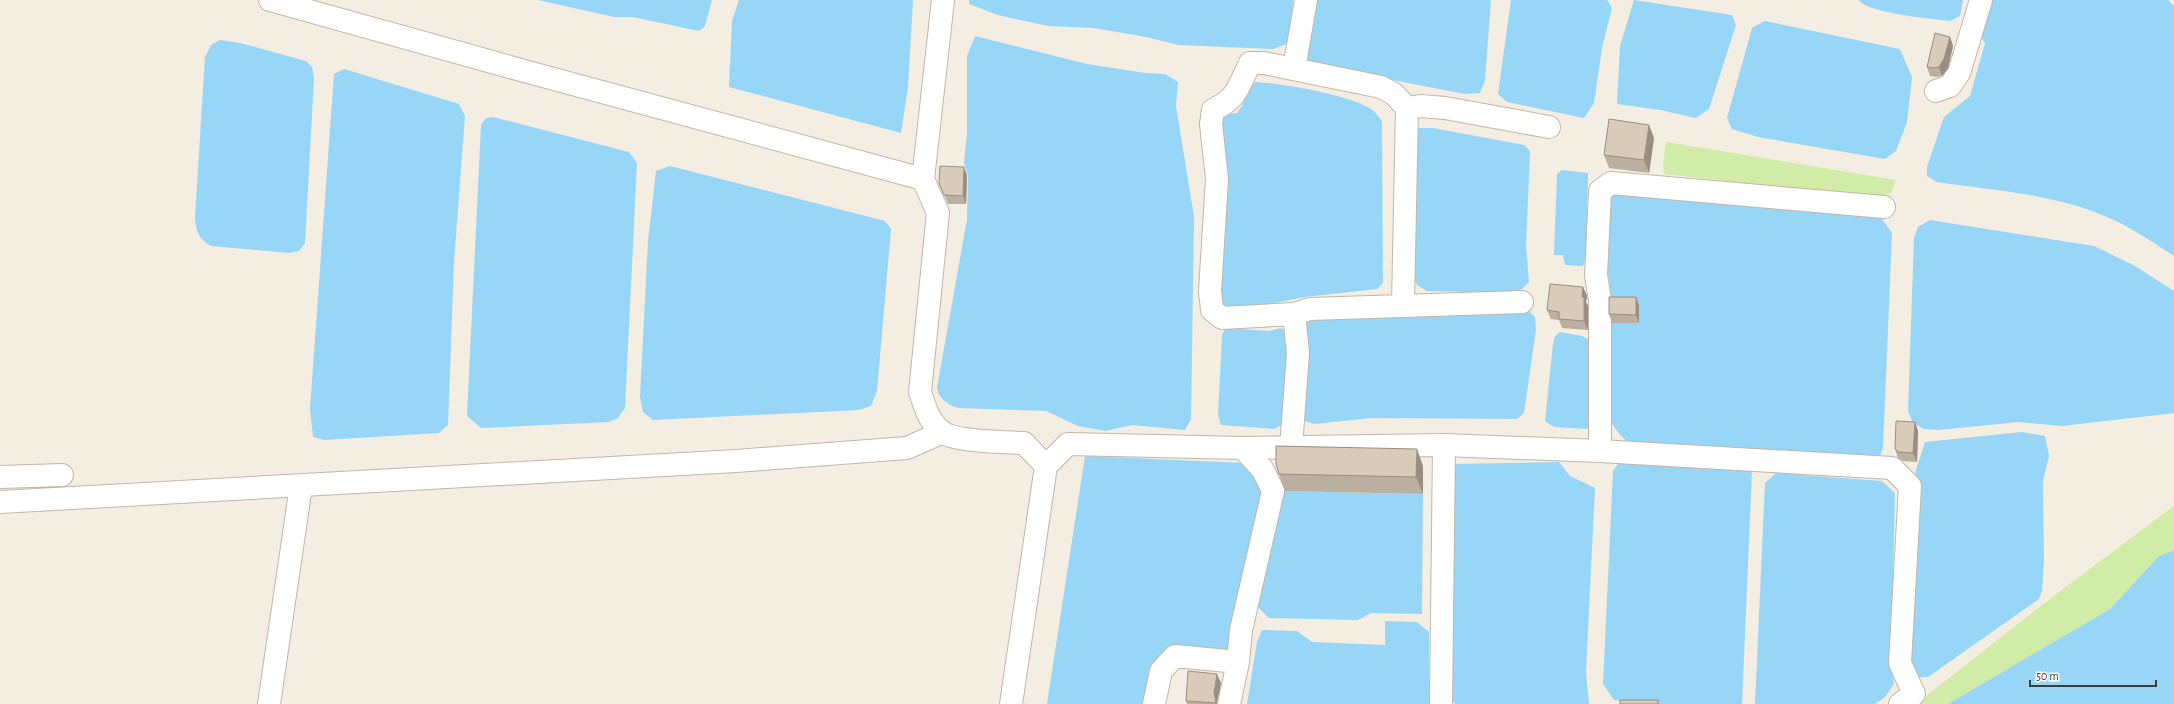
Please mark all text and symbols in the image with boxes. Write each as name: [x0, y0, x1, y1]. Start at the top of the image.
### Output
scale bar: [2030, 662, 2156, 688]
text: 50 m: [2036, 670, 2059, 682]

